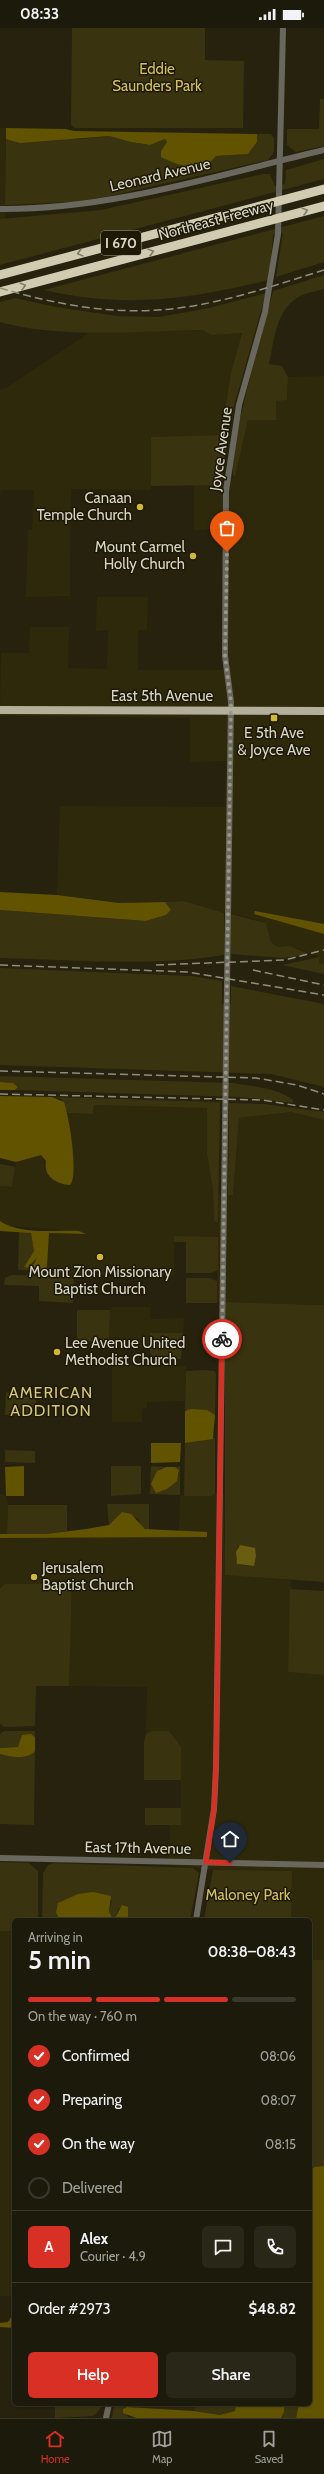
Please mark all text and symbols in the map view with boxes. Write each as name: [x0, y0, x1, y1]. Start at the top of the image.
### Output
text: 08:33: [20, 5, 59, 23]
park label: Eddie Saunders Park: [112, 60, 202, 95]
street label: Leonard Avenue: [108, 155, 212, 195]
street label: Northeast Freeway: [156, 196, 276, 244]
one-way arrow: [301, 207, 308, 216]
road number: I 670: [101, 231, 141, 255]
one-way arrow: [148, 248, 155, 257]
one-way arrow: [77, 249, 84, 257]
one-way arrow: [19, 282, 26, 291]
street label: Joyce Avenue: [206, 406, 236, 493]
place label: Canaan Temple Church: [37, 489, 132, 524]
marker: Canaan Temple Church: [135, 502, 145, 512]
pin: [210, 511, 244, 552]
icon: bag: [216, 517, 238, 539]
place label: Mount Carmel Holly Church: [95, 538, 185, 573]
marker: Mount Carmel Holly Church: [188, 551, 198, 561]
street label: East 5th Avenue: [111, 687, 214, 705]
marker: E 5th Ave & Joyce Ave: [269, 713, 279, 723]
place label: E 5th Ave & Joyce Ave: [237, 724, 311, 759]
marker: Mount Zion Missionary Baptist Church: [95, 1252, 105, 1262]
place label: Mount Zion Missionary Baptist Church: [28, 1263, 172, 1298]
courier: [202, 1319, 242, 1359]
icon: bike: [211, 1328, 233, 1350]
place label: Lee Avenue United Methodist Church: [65, 1334, 185, 1369]
marker: Lee Avenue United Methodist Church: [52, 1347, 62, 1357]
district label: AMERICAN ADDITION: [9, 1383, 93, 1420]
place label: Jerusalem Baptist Church: [41, 1559, 134, 1594]
marker: Jerusalem Baptist Church: [29, 1572, 39, 1582]
pin: [213, 1822, 247, 1863]
icon: home: [219, 1828, 241, 1850]
street label: East 17th Avenue: [84, 1838, 192, 1858]
park label: Maloney Park: [206, 1886, 291, 1904]
text: Arriving in: [28, 1929, 83, 1945]
text: 08:38–08:43: [208, 1943, 296, 1961]
text: 5 min: [28, 1944, 91, 1976]
text: On the way · 760 m: [28, 2008, 137, 2024]
icon: check: [28, 2045, 50, 2067]
text: Confirmed: [62, 2047, 130, 2065]
text: 08:06: [260, 2048, 296, 2064]
icon: check: [28, 2089, 50, 2111]
text: Preparing: [62, 2091, 122, 2109]
text: 08:07: [261, 2092, 296, 2108]
icon: check: [28, 2133, 50, 2155]
text: On the way: [62, 2135, 135, 2153]
text: 08:15: [265, 2136, 296, 2152]
text: Delivered: [62, 2179, 123, 2197]
button: chat: [202, 2226, 244, 2268]
button: phone: [254, 2226, 296, 2268]
text: Alex: [80, 2230, 108, 2248]
text: A: [44, 2238, 54, 2256]
text: Courier · 4.9: [80, 2248, 146, 2264]
text: Order #2973: [28, 2300, 111, 2318]
text: $48.82: [249, 2300, 296, 2318]
button: Help: [28, 2352, 158, 2398]
button: Share: [166, 2352, 296, 2398]
tab: Home: [41, 2428, 70, 2466]
tab: Map: [151, 2428, 173, 2466]
tab: Saved: [255, 2428, 283, 2466]

